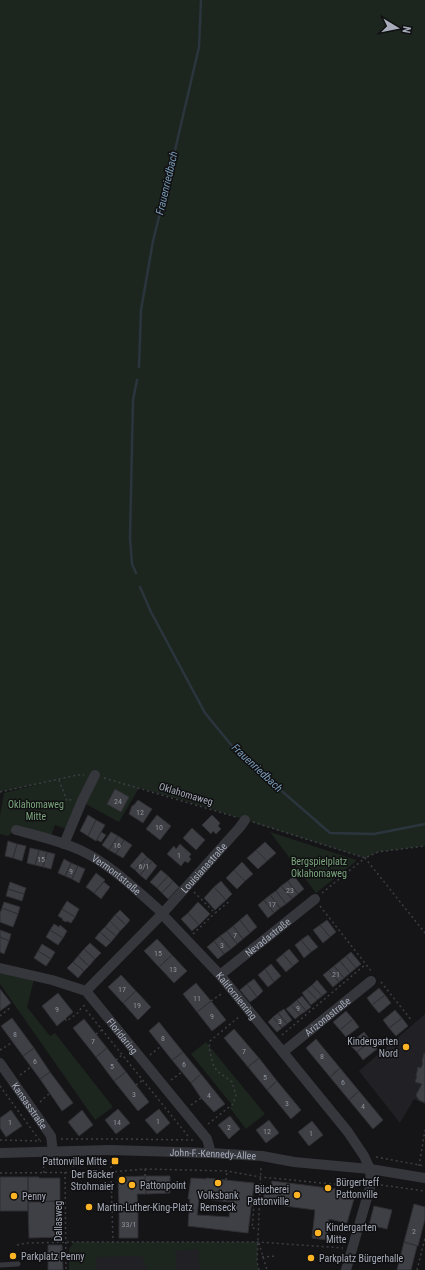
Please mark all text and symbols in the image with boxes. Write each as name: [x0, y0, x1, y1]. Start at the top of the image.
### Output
north arrow: [377, 8, 417, 48]
text: N: [399, 25, 413, 34]
water label: Frauenriedbach: [153, 150, 181, 216]
water label: Frauenriedbach: [229, 741, 285, 795]
street label: Oklahomaweg: [158, 781, 214, 807]
house number: 24: [114, 797, 122, 806]
park label: Oklahomaweg Mitte: [8, 799, 64, 822]
house number: 12: [136, 808, 144, 817]
house number: 10: [155, 823, 163, 832]
street label: Louisianastraße: [178, 840, 229, 895]
house number: 16: [113, 841, 121, 850]
house number: 1: [177, 851, 181, 860]
street label: Vermontstraße: [90, 852, 143, 897]
house number: 15: [37, 855, 45, 864]
park label: Bergspielplatz Oklahomaweg: [291, 856, 347, 879]
house number: 6/1: [139, 862, 149, 871]
house number: 9: [69, 867, 73, 876]
house number: 23: [286, 886, 294, 895]
house number: 17: [268, 900, 276, 909]
street label: Nevadastraße: [243, 915, 293, 958]
house number: 7: [233, 931, 237, 940]
house number: 3: [220, 941, 224, 950]
house number: 15: [154, 949, 162, 958]
house number: 13: [169, 965, 177, 974]
street label: Kalifornienring: [214, 970, 259, 1022]
house number: 21: [332, 970, 340, 979]
house number: 17: [118, 985, 126, 994]
house number: 11: [193, 994, 201, 1003]
street label: Arizonastraße: [302, 994, 353, 1038]
house number: 19: [133, 1001, 141, 1010]
house number: 9: [296, 1004, 300, 1013]
house number: 9: [55, 1005, 59, 1014]
house number: 9: [210, 1012, 214, 1021]
street label: Floridaring: [105, 1016, 140, 1056]
house number: 3: [278, 1017, 282, 1026]
house number: 8: [13, 1030, 17, 1039]
house number: 8: [161, 1034, 165, 1043]
place label: Kindergarten Nord: [347, 1036, 398, 1059]
house number: 7: [91, 1037, 95, 1046]
marker: Kindergarten Nord: [401, 1042, 411, 1052]
house number: 7: [242, 1047, 246, 1056]
house number: 8: [320, 1052, 324, 1061]
house number: 6: [33, 1057, 37, 1066]
house number: 6: [182, 1060, 186, 1069]
house number: 5: [110, 1062, 114, 1071]
house number: 5: [263, 1073, 267, 1082]
house number: 6: [341, 1078, 345, 1087]
street label: Kansasstraße: [10, 1080, 50, 1131]
house number: 3: [132, 1090, 136, 1099]
house number: 4: [207, 1091, 211, 1100]
house number: 3: [285, 1099, 289, 1108]
house number: 4: [361, 1102, 365, 1111]
house number: 1: [156, 1117, 160, 1126]
house number: 1: [8, 1118, 12, 1127]
house number: 14: [113, 1118, 121, 1127]
house number: 2: [227, 1123, 231, 1132]
house number: 12: [263, 1127, 271, 1136]
house number: 1: [309, 1129, 313, 1138]
street label: John-F.-Kennedy-Allee: [169, 1146, 257, 1161]
place label: Pattonville Mitte: [42, 1156, 107, 1167]
marker: Pattonville Mitte: [110, 1156, 120, 1166]
place label: Der Bäcker Strohmaier: [71, 1169, 114, 1192]
marker: Der Bäcker Strohmaier: [117, 1175, 127, 1185]
place label: Bürgertreff Pattonville: [336, 1177, 380, 1200]
marker: Volksbank Remseck: [213, 1178, 223, 1188]
marker: Pattonpoint: [127, 1180, 137, 1190]
place label: Pattonpoint: [140, 1180, 186, 1191]
marker: Bürgertreff Pattonville: [323, 1183, 333, 1193]
place label: Bücherei Pattonville: [247, 1184, 289, 1207]
place label: Volksbank Remseck: [198, 1190, 239, 1213]
marker: Bücherei Pattonville: [292, 1190, 302, 1200]
marker: Penny: [9, 1191, 19, 1201]
place label: Penny: [22, 1191, 46, 1202]
street label: Dallasweg: [53, 1201, 64, 1241]
marker: Martin-Luther-King-Platz: [84, 1202, 94, 1212]
place label: Martin-Luther-King-Platz: [97, 1202, 193, 1213]
house number: 33/1: [122, 1220, 136, 1229]
place label: Kindergarten Mitte: [326, 1222, 377, 1245]
house number: 2: [412, 1227, 416, 1236]
marker: Kindergarten Mitte: [313, 1228, 323, 1238]
marker: Parkplatz Penny: [8, 1251, 18, 1261]
place label: Parkplatz Penny: [21, 1251, 85, 1262]
marker: Parkplatz Bürgerhalle: [306, 1253, 316, 1263]
place label: Parkplatz Bürgerhalle: [319, 1253, 404, 1264]

